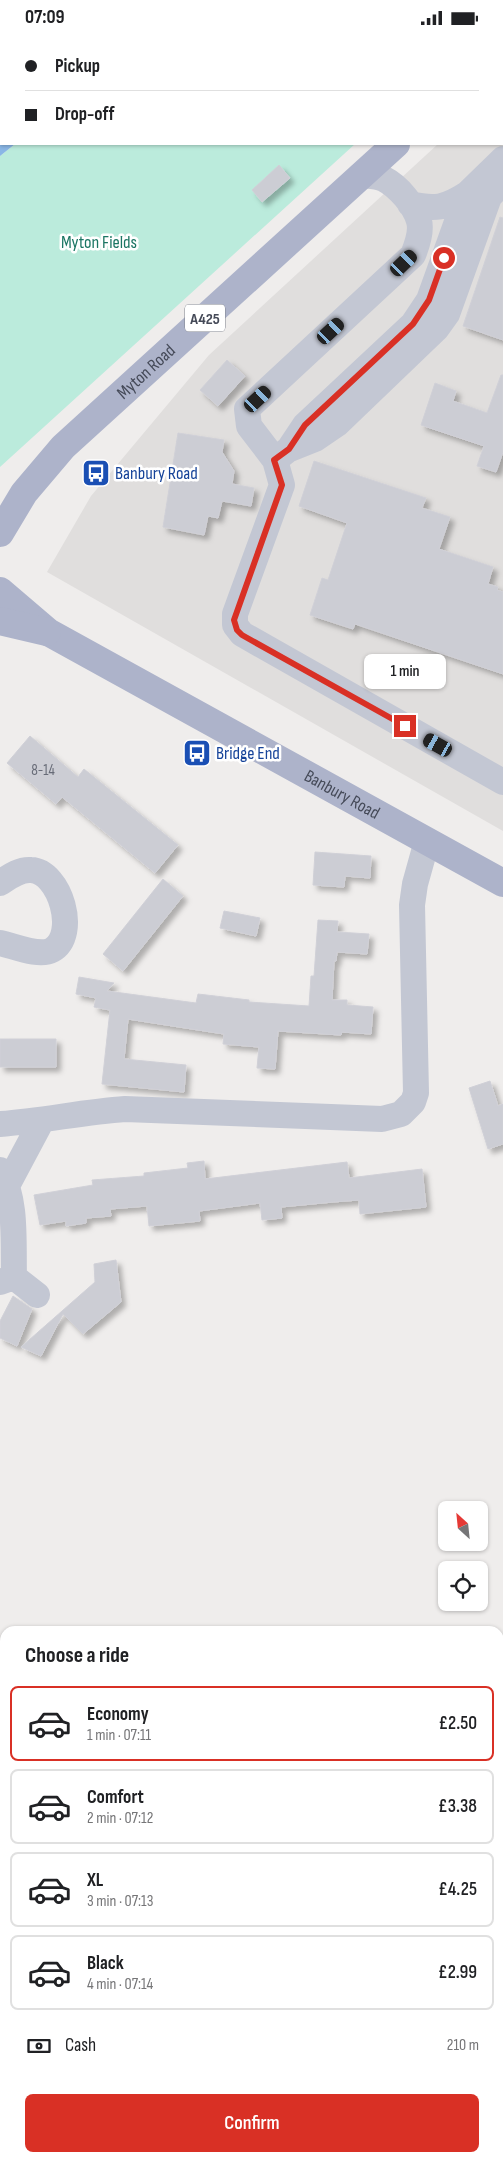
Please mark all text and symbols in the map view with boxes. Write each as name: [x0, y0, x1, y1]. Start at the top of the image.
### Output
text: 07:09: [25, 6, 65, 29]
text: Pickup: [55, 55, 100, 78]
text: Drop-off: [55, 103, 115, 126]
park label: Myton Fields: [61, 232, 137, 253]
car: [387, 247, 420, 279]
route start: [433, 247, 455, 269]
road number: A425: [185, 305, 225, 331]
car: [314, 315, 347, 347]
street label: Myton Road: [113, 340, 180, 404]
car: [241, 383, 274, 415]
bus stop icon: Banbury Road: [81, 458, 111, 488]
place label: Banbury Road: [115, 463, 198, 484]
callout: 1 min: [364, 653, 446, 689]
text: 1 min: [390, 662, 420, 681]
route end: [394, 715, 416, 737]
car: [421, 731, 454, 759]
bus stop icon: Bridge End: [182, 738, 212, 768]
place label: Bridge End: [216, 743, 280, 764]
house number: 8-14: [31, 761, 55, 780]
street label: Banbury Road: [300, 765, 383, 824]
north arrow: [438, 1501, 488, 1551]
map controls: [438, 1501, 488, 1611]
button: locate: [438, 1561, 488, 1611]
text: Choose a ride: [25, 1642, 129, 1669]
icon: car: [27, 1701, 72, 1746]
text: Economy: [87, 1703, 149, 1726]
text: £2.50: [438, 1712, 477, 1735]
text: 1 min · 07:11: [87, 1726, 151, 1745]
icon: car: [27, 1784, 72, 1829]
text: Comfort: [87, 1786, 144, 1809]
text: £3.38: [438, 1795, 477, 1818]
text: 2 min · 07:12: [87, 1809, 153, 1828]
icon: car: [27, 1867, 72, 1912]
text: XL: [87, 1869, 103, 1892]
text: £4.25: [438, 1878, 477, 1901]
text: 3 min · 07:13: [87, 1892, 153, 1911]
icon: car: [27, 1950, 72, 1995]
text: Black: [87, 1952, 124, 1975]
text: £2.99: [438, 1961, 477, 1984]
text: 4 min · 07:14: [87, 1975, 153, 1994]
icon: cash: [25, 2032, 53, 2060]
text: Cash: [65, 2034, 96, 2057]
text: 210 m: [447, 2036, 479, 2055]
button: Confirm: [25, 2094, 479, 2152]

